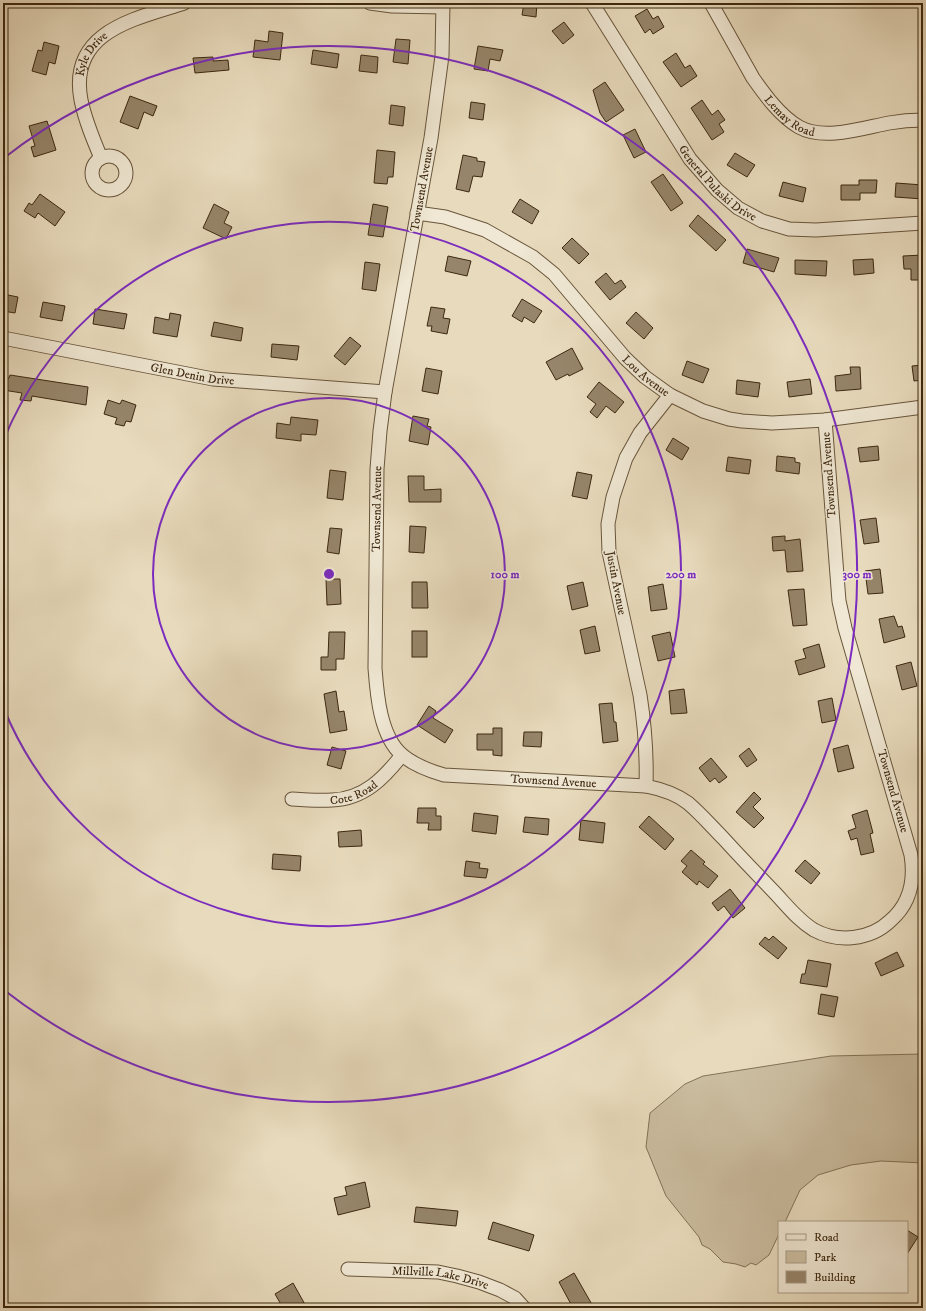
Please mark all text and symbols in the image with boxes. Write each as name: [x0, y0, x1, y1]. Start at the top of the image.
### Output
street label: Kyle Drive: [72, 28, 110, 77]
street label: Lemay Road: [761, 92, 816, 140]
street label: General Pulaski Drive: [675, 142, 759, 224]
street label: Townsend Avenue: [407, 145, 437, 233]
street label: Lou Avenue: [619, 352, 673, 400]
street label: Glen Denin Drive: [149, 360, 235, 388]
street label: Townsend Avenue: [819, 432, 839, 518]
street label: Townsend Avenue: [369, 466, 385, 552]
street label: Justin Avenue: [602, 549, 630, 616]
centre of rings: [322, 567, 336, 581]
text: 100 m: [491, 567, 519, 582]
text: 200 m: [666, 567, 696, 582]
text: 300 m: [843, 567, 871, 582]
street label: Townsend Avenue: [874, 748, 912, 834]
street label: Townsend Avenue: [510, 771, 597, 791]
street label: Cote Road: [330, 777, 381, 808]
legend: [778, 1221, 908, 1293]
text: Road: [814, 1230, 839, 1245]
text: Park: [814, 1250, 836, 1265]
street label: Millville Lake Drive: [392, 1263, 491, 1293]
text: Building: [814, 1270, 855, 1285]

